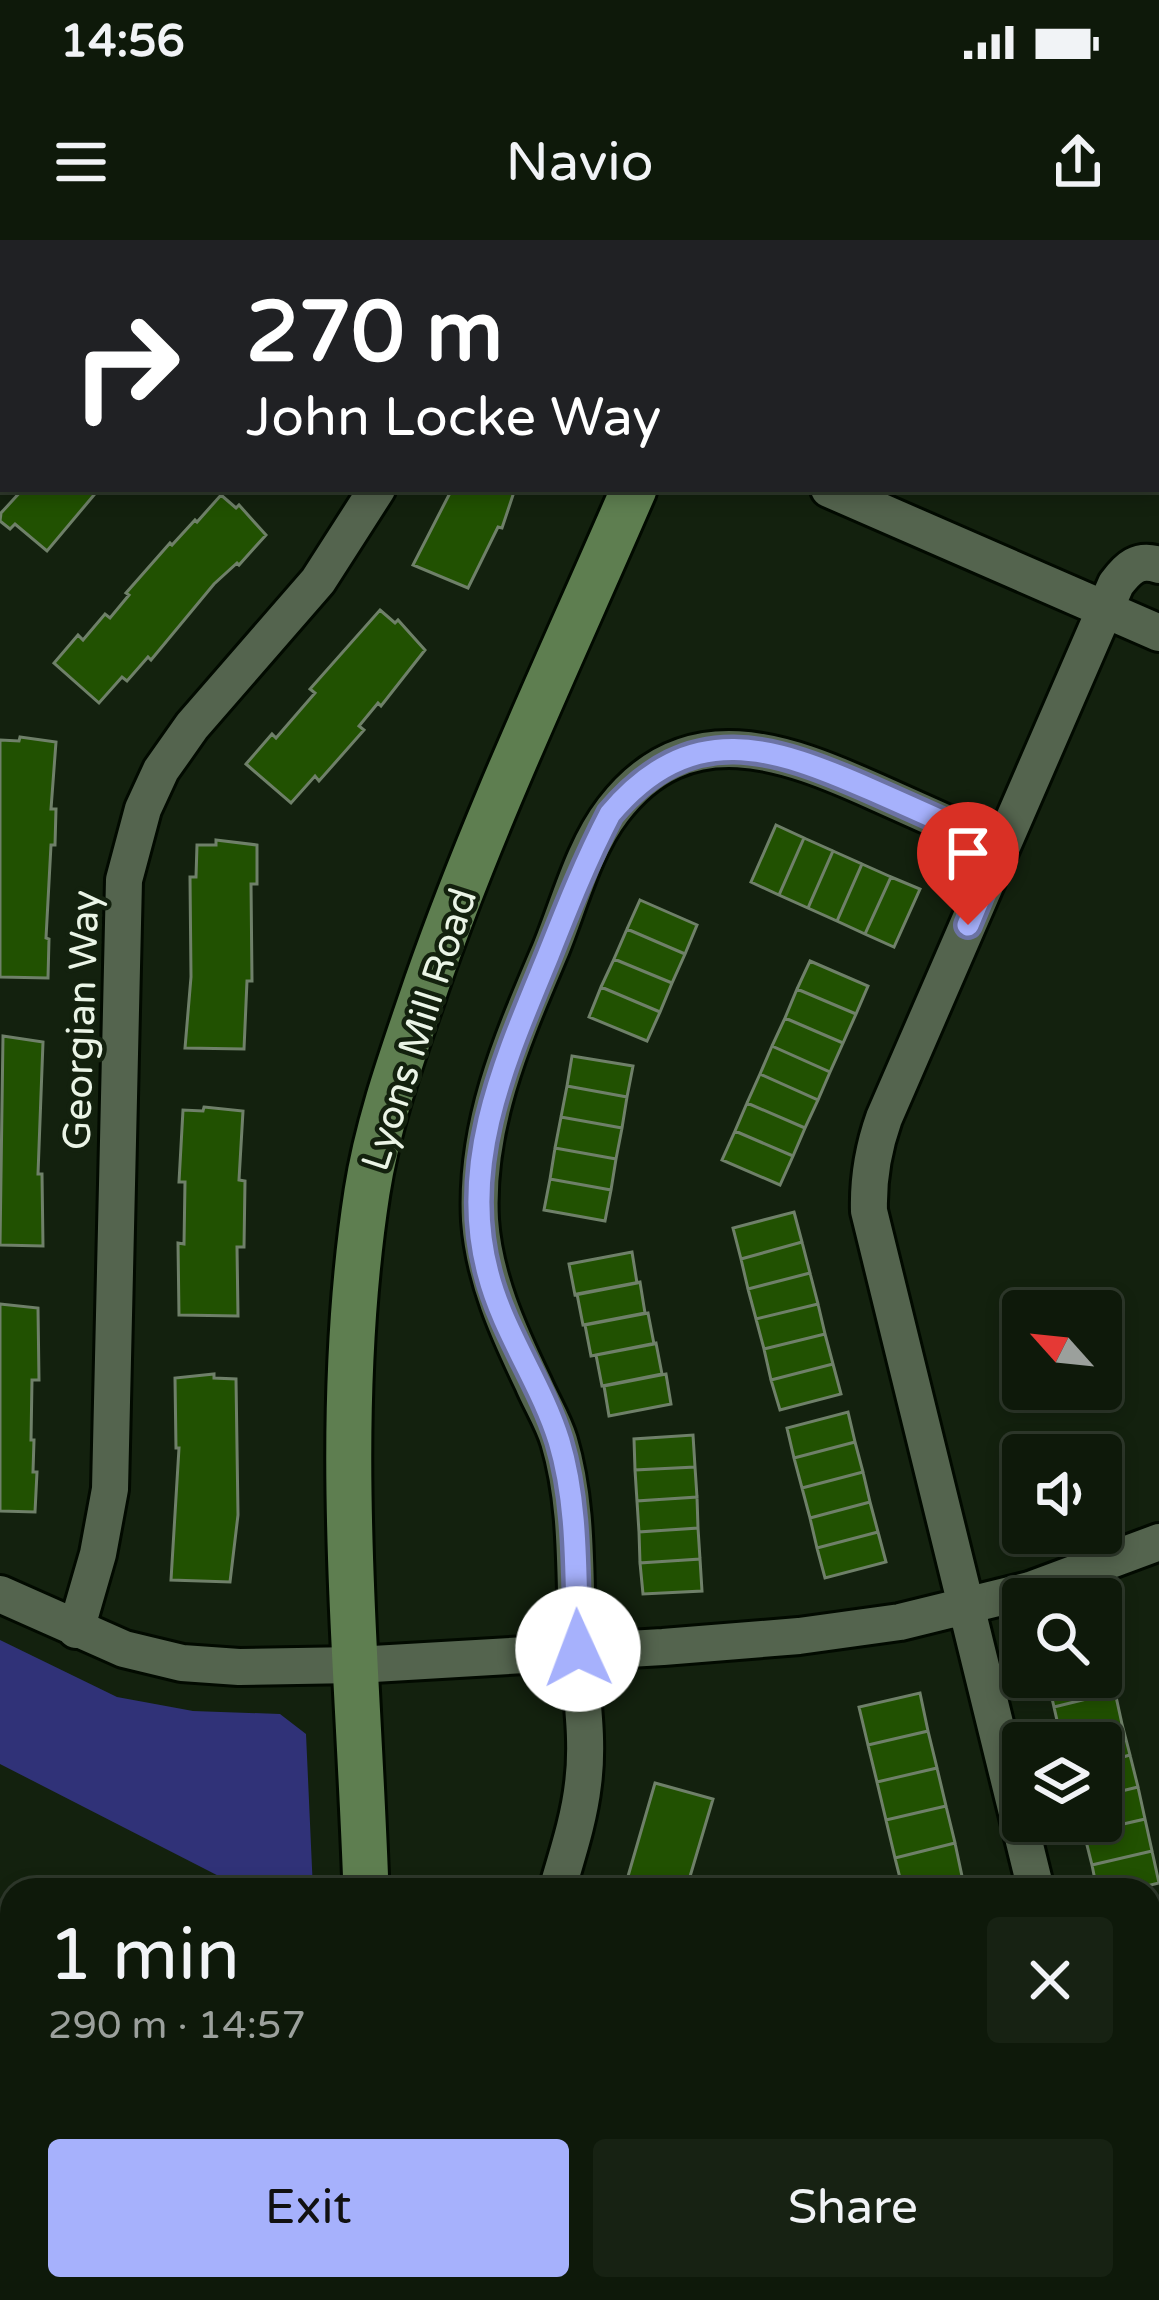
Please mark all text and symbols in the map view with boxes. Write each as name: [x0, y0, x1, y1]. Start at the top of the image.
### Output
text: 14:56: [60, 15, 185, 69]
icon: menu: [48, 129, 114, 195]
icon: share: [1045, 129, 1111, 195]
text: Navio: [505, 130, 654, 195]
text: 270 m: [246, 283, 503, 384]
icon: right: [48, 288, 204, 444]
text: John Locke Way: [246, 385, 661, 450]
pin: [917, 802, 1019, 925]
icon: arrive: [935, 820, 1001, 886]
street label: Lyons Mill Road: [352, 882, 487, 1177]
street label: Georgian Way: [53, 889, 110, 1151]
north arrow: [1002, 1290, 1122, 1410]
map controls: [1002, 1290, 1122, 1842]
button: sound: [1002, 1434, 1122, 1554]
button: search: [1002, 1578, 1122, 1698]
position arrow: [515, 1586, 641, 1712]
button: layers: [1002, 1722, 1122, 1842]
text: 1 min: [48, 1913, 240, 2000]
button: close: [987, 1917, 1113, 2043]
text: 290 m · 14:57: [48, 2002, 306, 2049]
button: Exit: [48, 2139, 569, 2277]
button: Share: [593, 2139, 1113, 2277]

